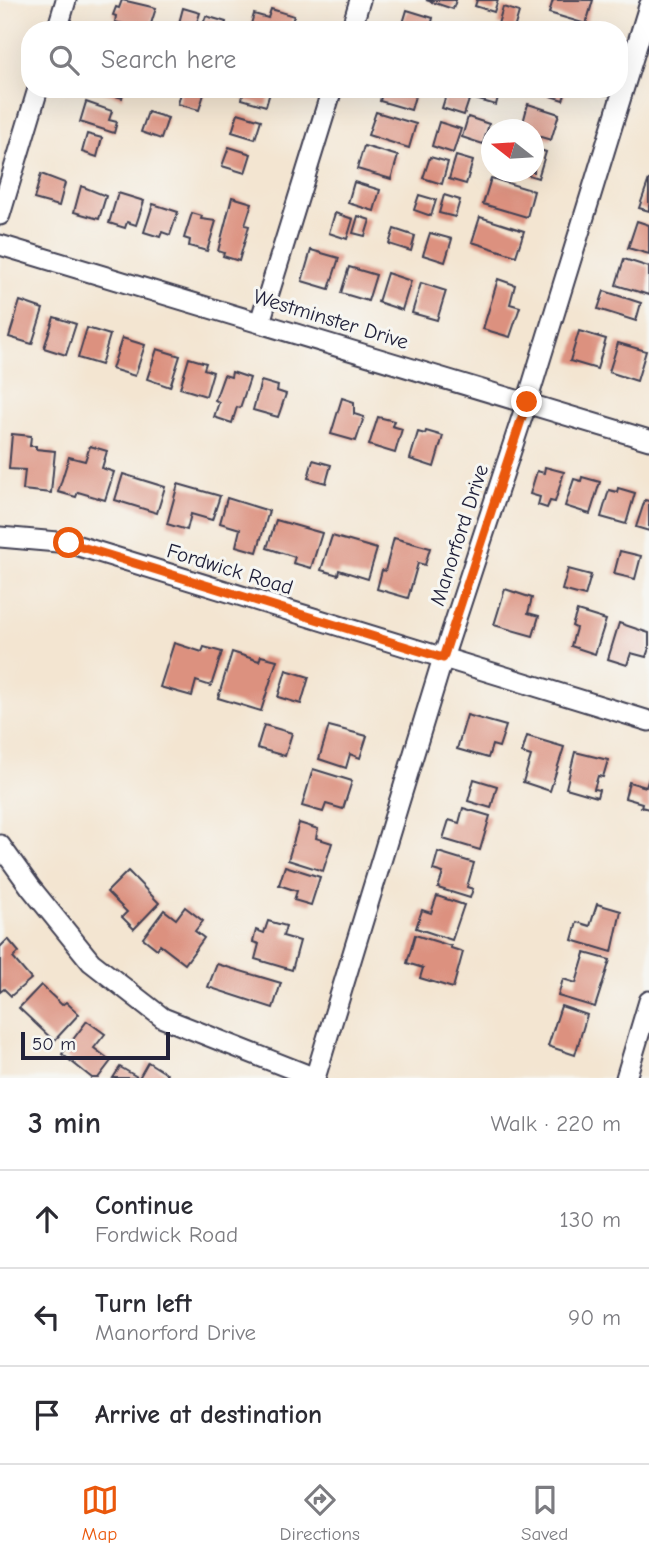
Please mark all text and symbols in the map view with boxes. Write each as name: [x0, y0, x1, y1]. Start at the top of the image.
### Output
search box: [21, 21, 628, 98]
icon: search: [45, 41, 83, 79]
text: Search here: [101, 45, 236, 75]
north arrow: [481, 119, 544, 182]
street label: Westminster Drive: [251, 284, 411, 354]
route end: [511, 386, 542, 417]
street label: Manorford Drive: [425, 461, 493, 609]
route start: [53, 527, 84, 558]
street label: Fordwick Road: [164, 538, 296, 600]
scale bar: [21, 1029, 170, 1061]
text: 50 m: [32, 1033, 76, 1055]
text: 3 min: [28, 1106, 101, 1141]
text: Walk · 220 m: [490, 1110, 621, 1137]
text: Continue: [95, 1191, 193, 1221]
icon: ahead: [28, 1200, 66, 1238]
text: 130 m: [560, 1206, 621, 1233]
text: Fordwick Road: [95, 1221, 238, 1248]
text: Turn left: [95, 1289, 192, 1319]
icon: left: [28, 1298, 66, 1336]
text: 90 m: [568, 1304, 621, 1331]
text: Manorford Drive: [95, 1319, 256, 1346]
icon: arrive: [28, 1396, 66, 1434]
text: Arrive at destination: [95, 1400, 322, 1430]
tab: Map: [81, 1481, 119, 1545]
tab: Directions: [280, 1481, 360, 1545]
tab: Saved: [521, 1481, 568, 1545]

